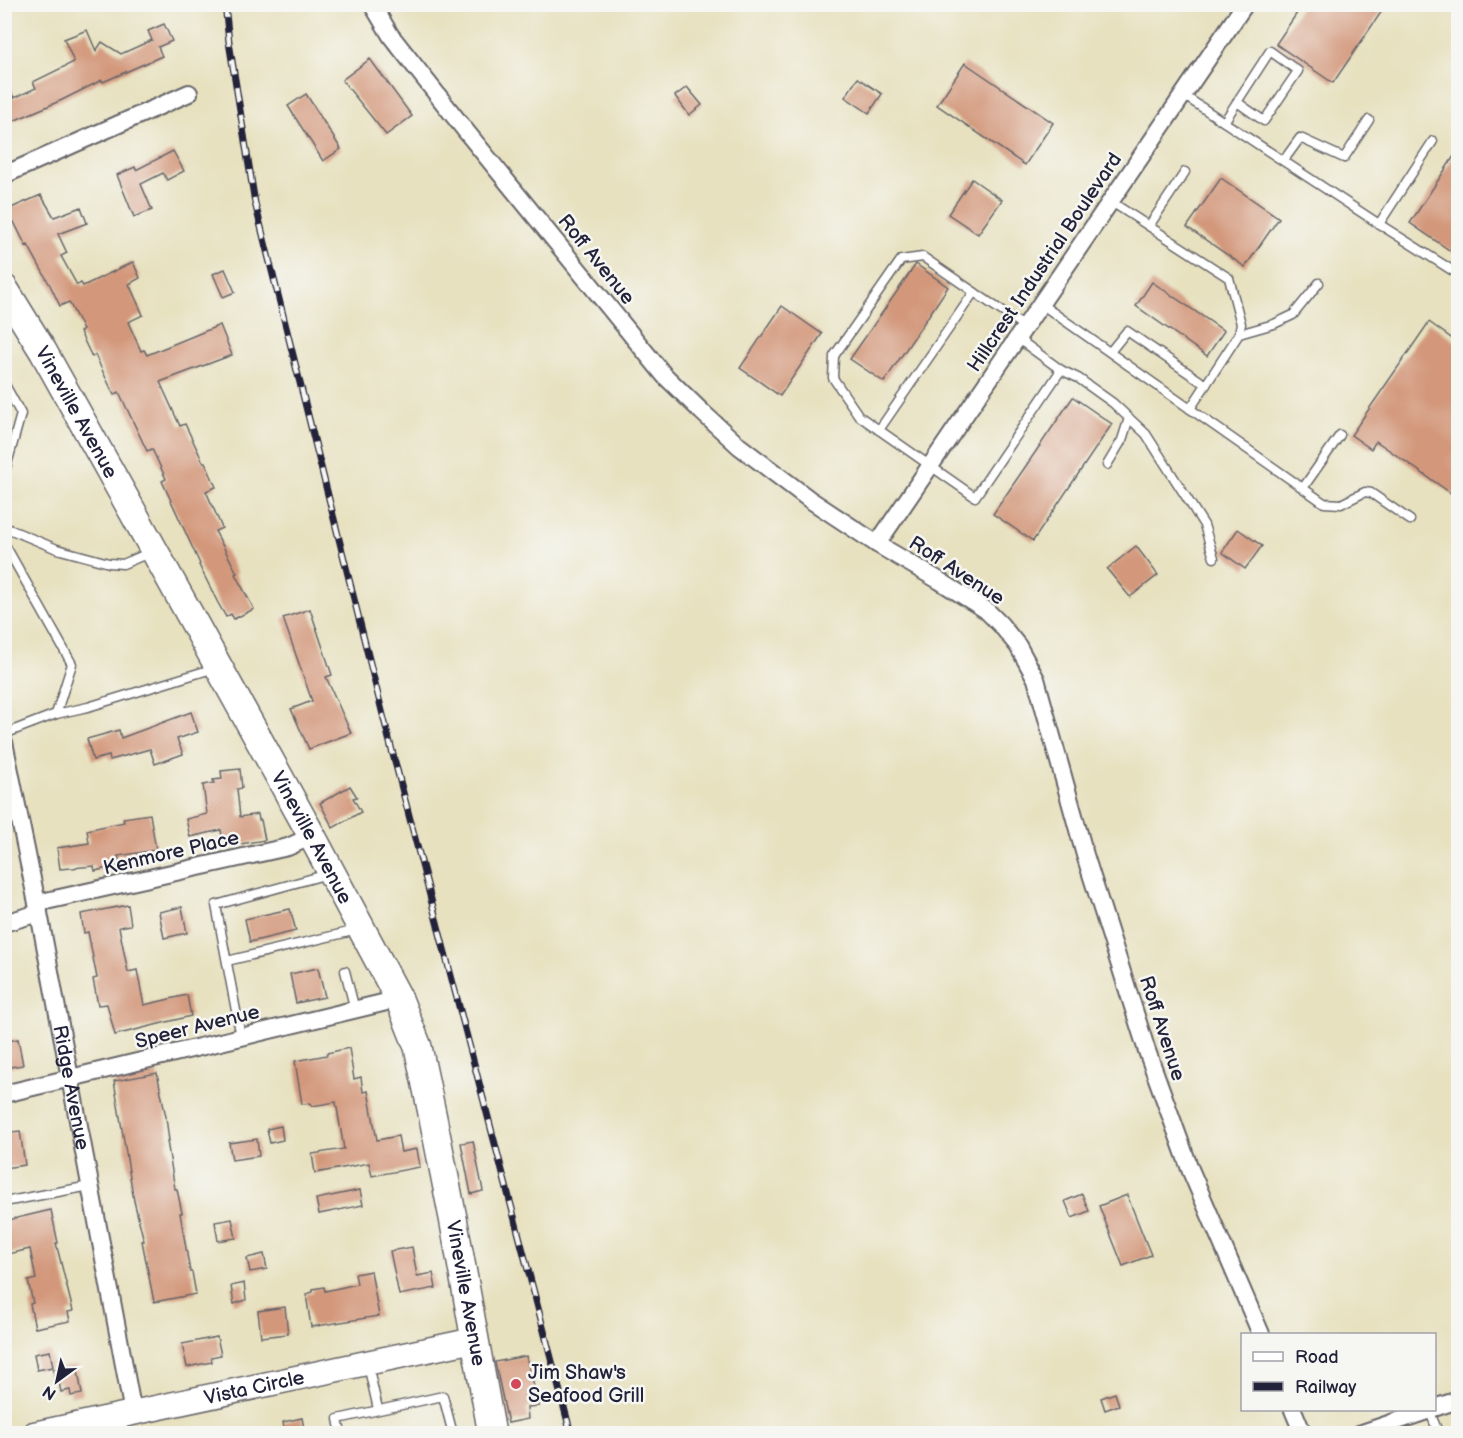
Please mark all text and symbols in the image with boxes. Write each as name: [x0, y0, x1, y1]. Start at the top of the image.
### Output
street label: Hillcrest Industrial Boulevard: [962, 148, 1127, 377]
street label: Roff Avenue: [553, 210, 640, 310]
street label: Vineville Avenue: [30, 342, 123, 483]
street label: Roff Avenue: [904, 531, 1009, 611]
street label: Vineville Avenue: [266, 767, 357, 909]
street label: Kenmore Place: [101, 826, 242, 880]
street label: Roff Avenue: [1134, 973, 1190, 1084]
street label: Speer Avenue: [133, 1000, 262, 1054]
street label: Ridge Avenue: [47, 1023, 94, 1152]
street label: Vineville Avenue: [441, 1219, 491, 1368]
legend: [1241, 1333, 1436, 1411]
text: Road: [1295, 1347, 1339, 1368]
north arrow: [27, 1351, 87, 1411]
place label: Jim Shaw's Seafood Grill: [528, 1361, 644, 1408]
street label: Vista Circle: [202, 1366, 307, 1410]
marker: Jim Shaw's Seafood Grill: [509, 1377, 523, 1391]
text: Railway: [1295, 1377, 1357, 1398]
text: N: [39, 1381, 60, 1404]

